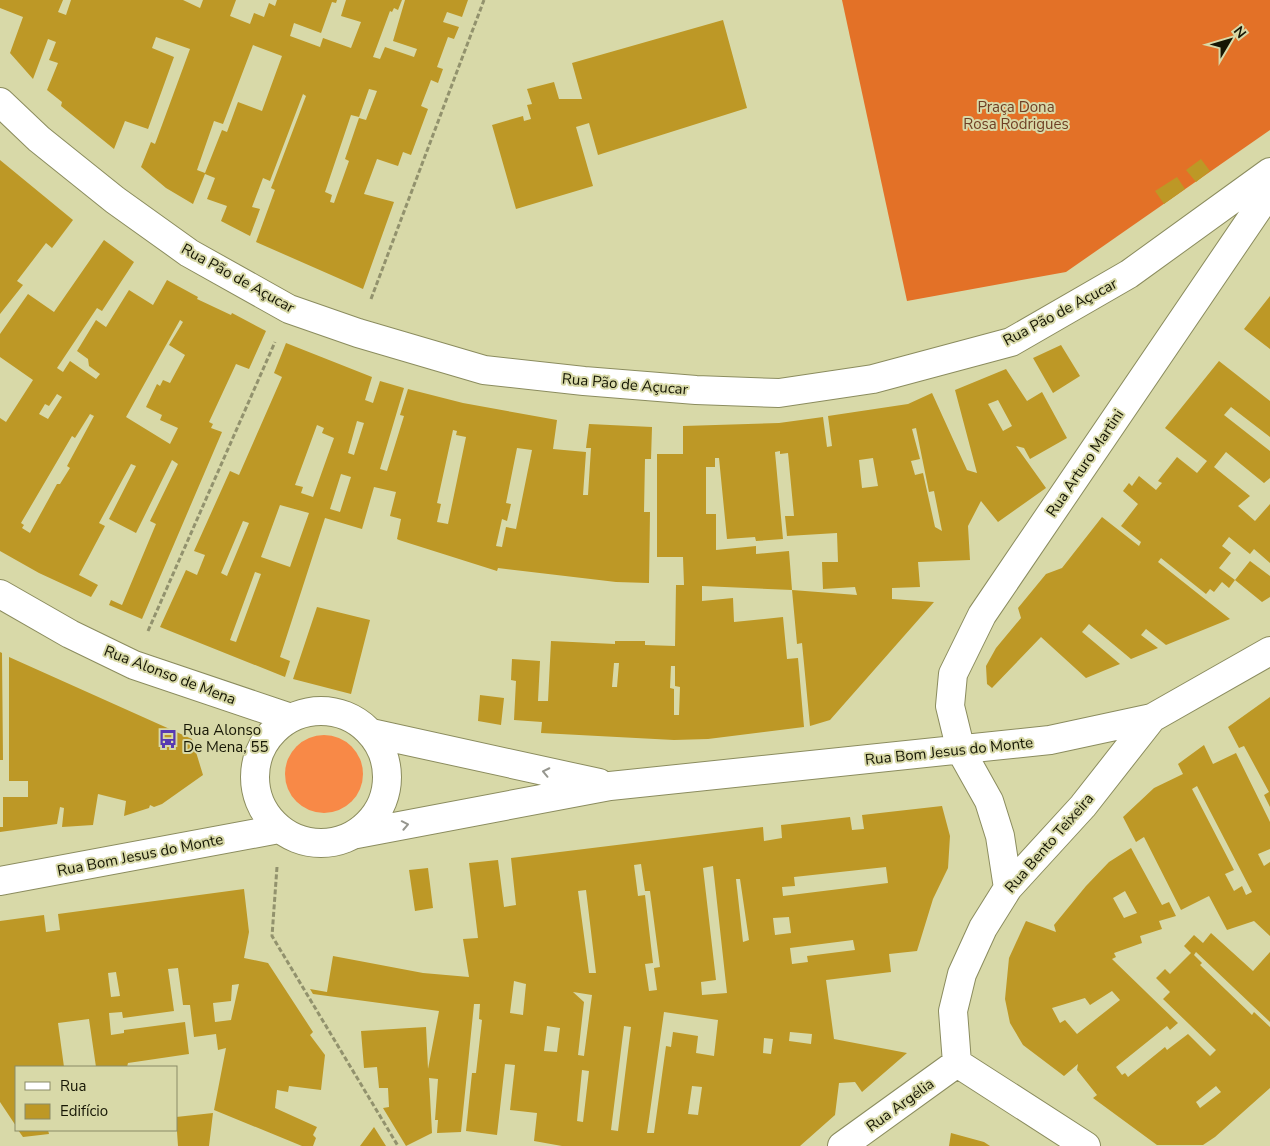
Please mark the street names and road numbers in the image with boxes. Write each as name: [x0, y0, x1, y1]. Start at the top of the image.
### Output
street label: Rua Pão de Açucar: [178, 239, 299, 318]
street label: Rua Pão de Açucar: [999, 273, 1121, 351]
street label: Rua Pão de Açucar: [561, 369, 690, 400]
street label: Rua Arturo Martini: [1042, 405, 1128, 521]
street label: Rua Alonso de Mena: [101, 641, 239, 709]
street label: Rua Bom Jesus do Monte: [864, 732, 1034, 770]
street label: Rua Bento Teixeira: [1000, 789, 1098, 897]
street label: Rua Bom Jesus do Monte: [55, 829, 225, 881]
street label: Rua Argélia: [862, 1074, 938, 1136]

